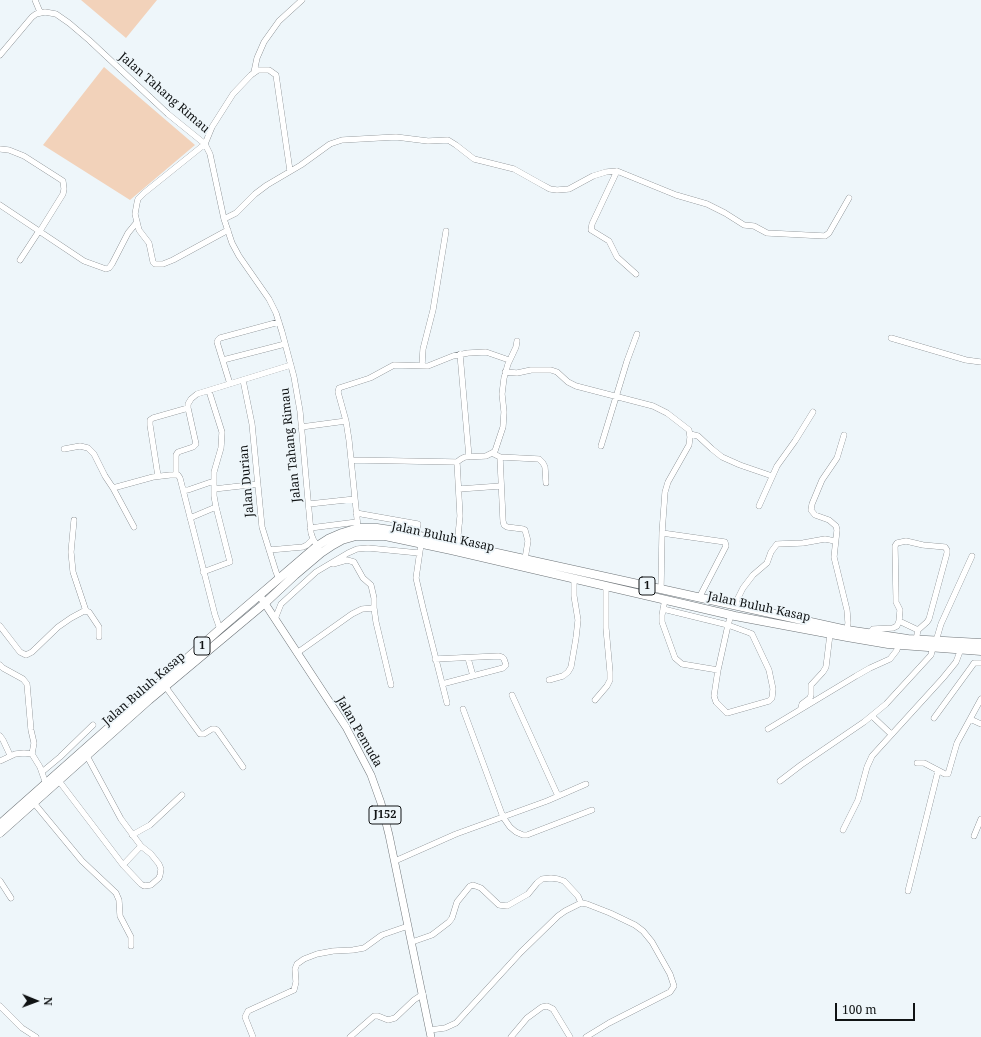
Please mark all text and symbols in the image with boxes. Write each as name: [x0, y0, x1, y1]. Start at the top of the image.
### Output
street label: Jalan Tahang Rimau: [116, 50, 212, 136]
street label: Jalan Tahang Rimau: [278, 387, 304, 503]
street label: Jalan Durian: [237, 444, 257, 518]
street label: Jalan Buluh Kasap: [390, 519, 496, 555]
road number: 1: [639, 577, 655, 595]
street label: Jalan Buluh Kasap: [706, 589, 812, 625]
road number: 1: [194, 637, 210, 655]
street label: Jalan Buluh Kasap: [100, 649, 188, 729]
street label: Jalan Pemuda: [333, 694, 385, 770]
road number: J152: [369, 806, 401, 824]
north arrow: [16, 981, 56, 1021]
scale bar: [837, 995, 917, 1021]
text: N: [41, 997, 56, 1006]
text: 100 m: [842, 1001, 877, 1018]

